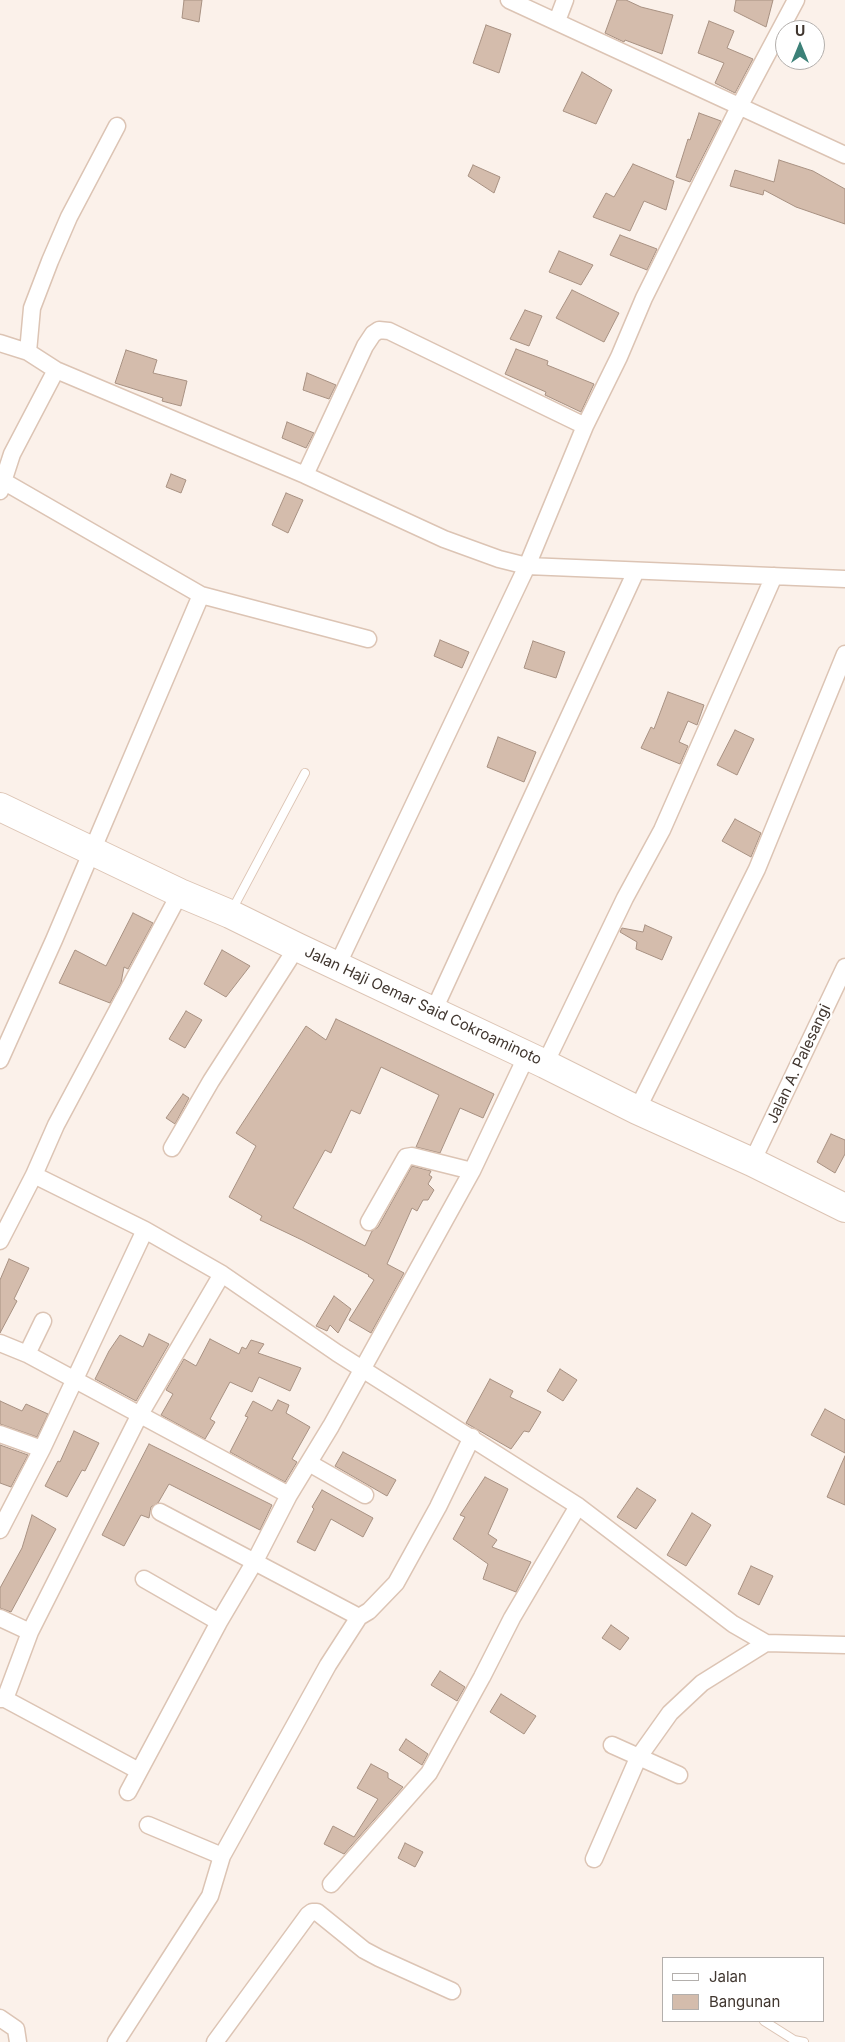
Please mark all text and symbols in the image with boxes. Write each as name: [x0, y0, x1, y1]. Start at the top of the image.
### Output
north arrow: [775, 20, 825, 70]
text: U: [795, 22, 805, 39]
street label: Jalan Haji Oemar Said Cokroaminoto: [302, 943, 544, 1069]
street label: Jalan A. Palesangi: [763, 1002, 835, 1126]
legend: [662, 1957, 825, 2022]
text: Jalan: [709, 1967, 747, 1986]
text: Bangunan: [709, 1992, 780, 2011]

